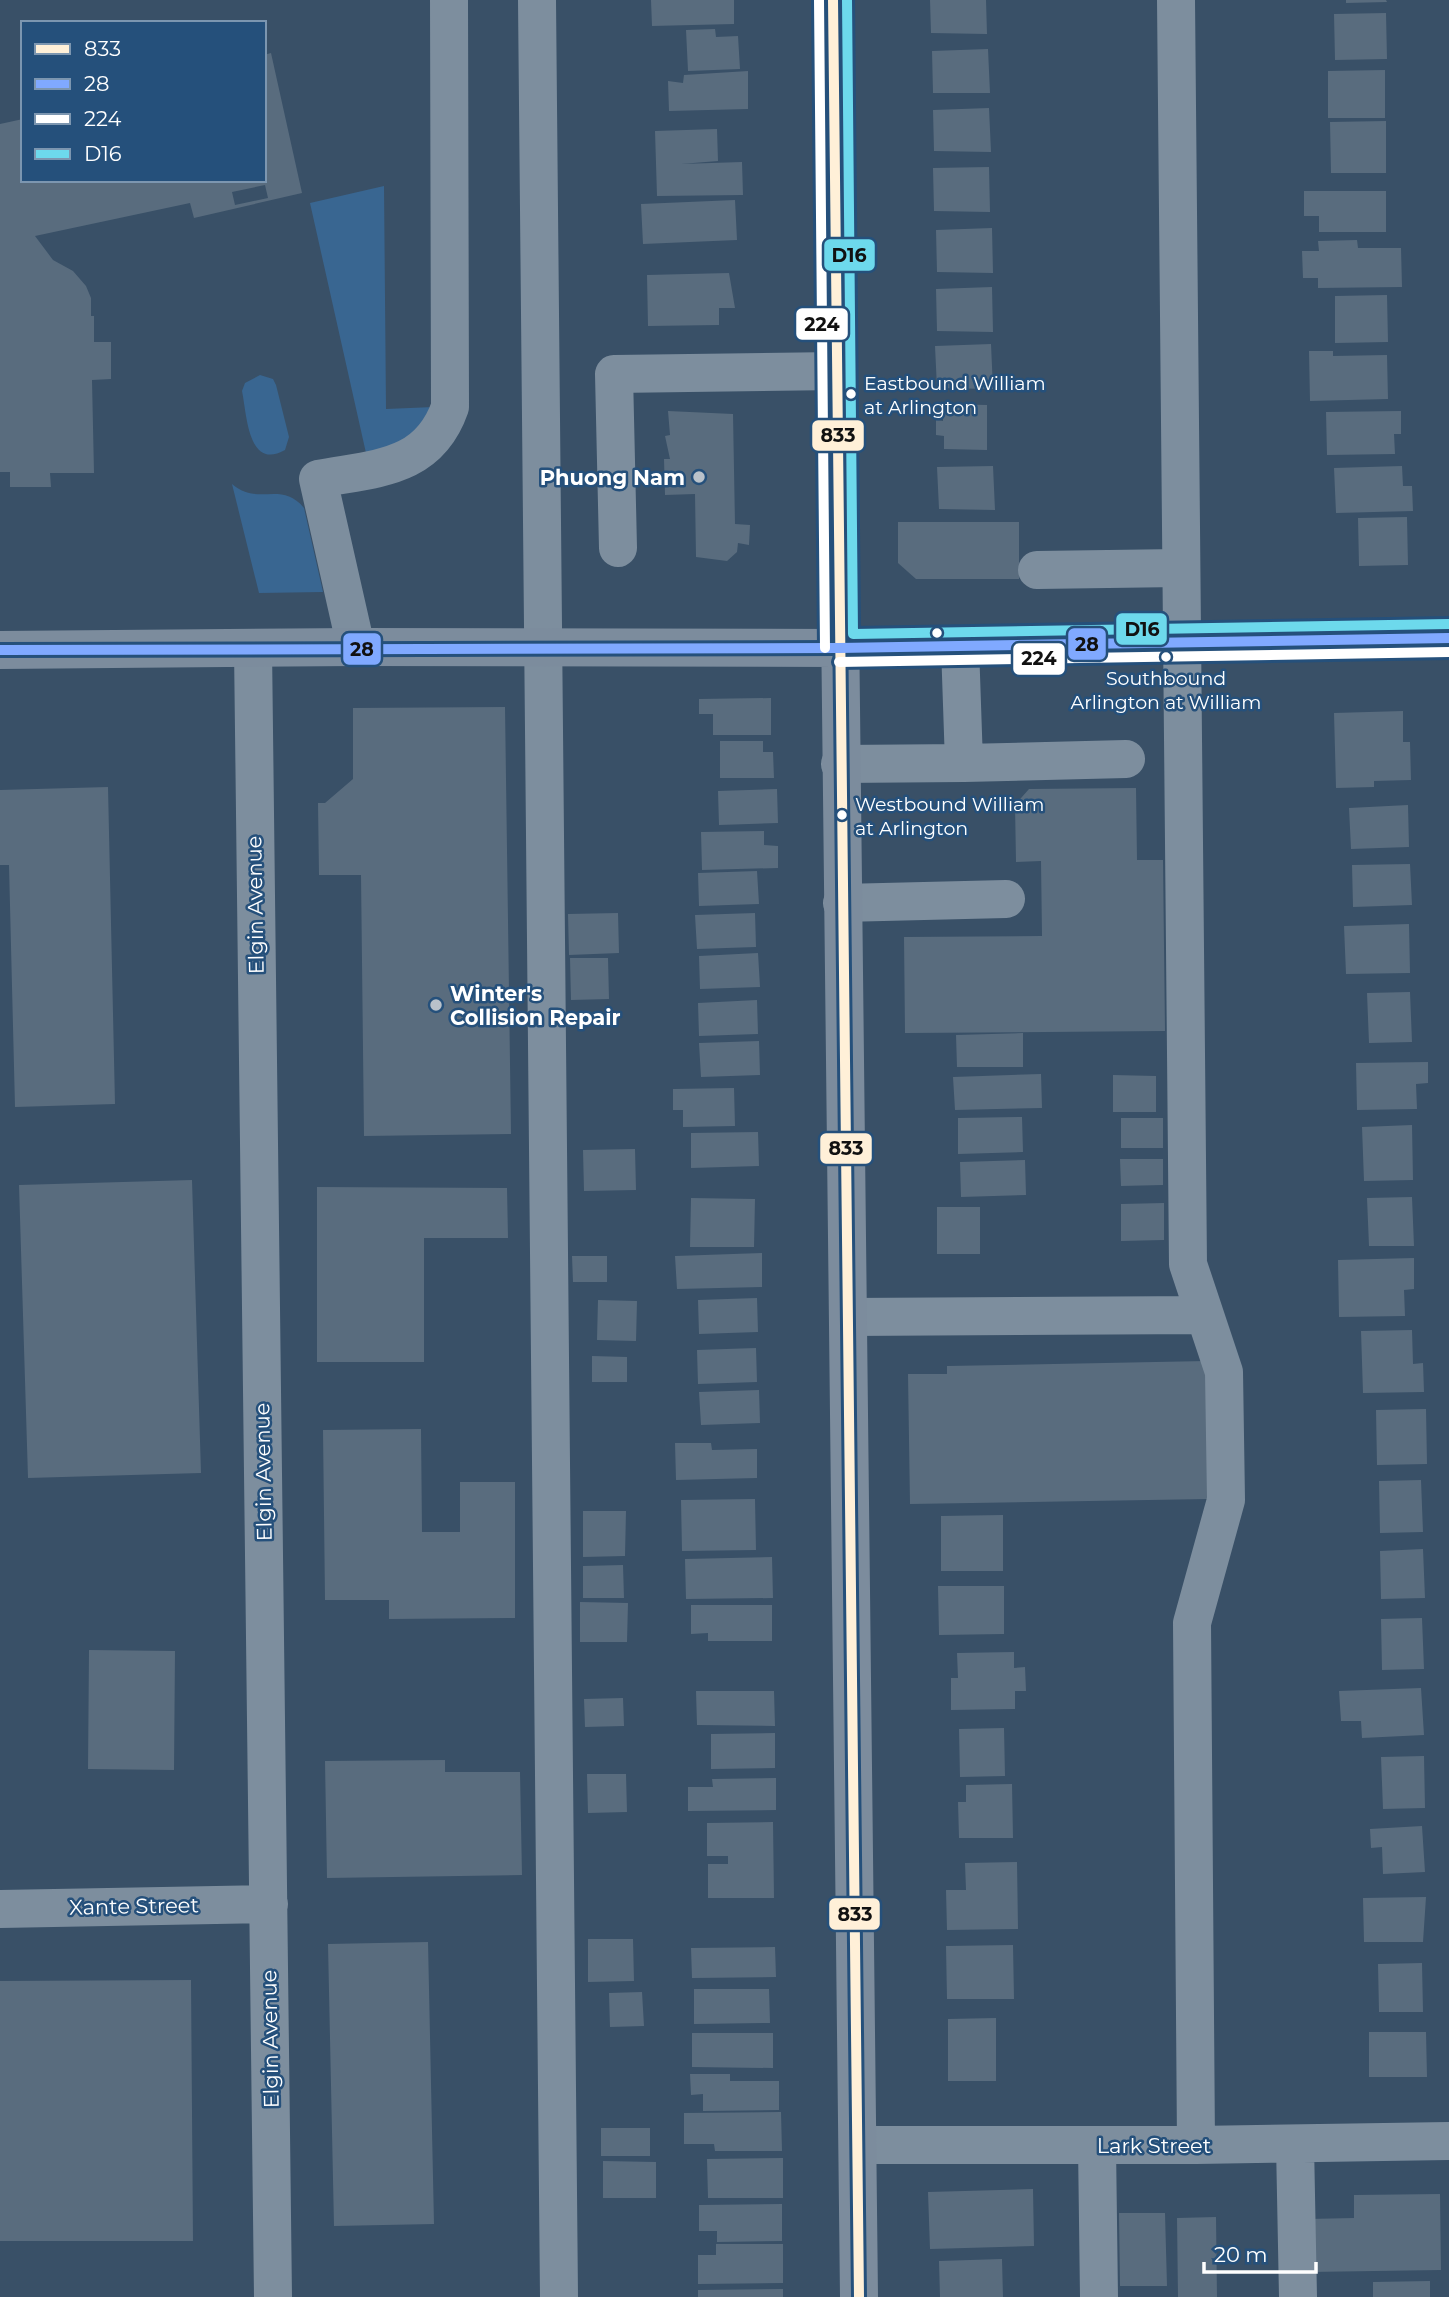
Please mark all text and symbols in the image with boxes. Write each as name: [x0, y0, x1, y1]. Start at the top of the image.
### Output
legend: [21, 21, 266, 182]
text: 833: [84, 36, 121, 61]
text: 28: [84, 71, 109, 96]
text: 224: [84, 106, 121, 131]
text: D16: [84, 141, 122, 166]
line badge: D16: [823, 238, 876, 272]
text: D16: [831, 244, 867, 267]
line badge: 224: [795, 307, 849, 341]
text: 224: [804, 313, 840, 336]
place label: Eastbound William at Arlington: [864, 372, 1046, 419]
marker: Eastbound William at Arlington: [844, 387, 858, 401]
line badge: 833: [811, 419, 865, 452]
text: 833: [821, 424, 855, 447]
place label: Phuong Nam: [540, 465, 685, 490]
marker: Phuong Nam: [691, 469, 707, 485]
line badge: D16: [1115, 612, 1168, 646]
text: D16: [1124, 618, 1160, 641]
unlabelled marker: [930, 626, 944, 640]
line badge: 28: [1067, 627, 1107, 661]
line badge: 28: [342, 632, 382, 666]
text: 28: [1075, 633, 1099, 656]
text: 28: [350, 638, 374, 661]
line badge: 224: [1012, 642, 1066, 676]
text: 224: [1021, 647, 1057, 670]
marker: Southbound Arlington at William: [1159, 650, 1173, 664]
place label: Southbound Arlington at William: [1071, 667, 1261, 714]
place label: Westbound William at Arlington: [855, 793, 1044, 840]
marker: Westbound William at Arlington: [835, 808, 849, 822]
street label: Elgin Avenue: [241, 835, 269, 975]
place label: Winter's Collision Repair: [450, 981, 621, 1030]
marker: Winter's Collision Repair: [428, 997, 444, 1013]
line badge: 833: [819, 1132, 873, 1165]
text: 833: [829, 1137, 863, 1160]
street label: Elgin Avenue: [249, 1402, 277, 1542]
street label: Xante Street: [69, 1892, 199, 1920]
line badge: 833: [828, 1897, 881, 1931]
text: 833: [838, 1903, 872, 1926]
street label: Elgin Avenue: [256, 1969, 284, 2109]
street label: Lark Street: [1097, 2133, 1211, 2158]
scale bar: [1204, 2230, 1316, 2274]
text: 20 m: [1214, 2242, 1268, 2267]

